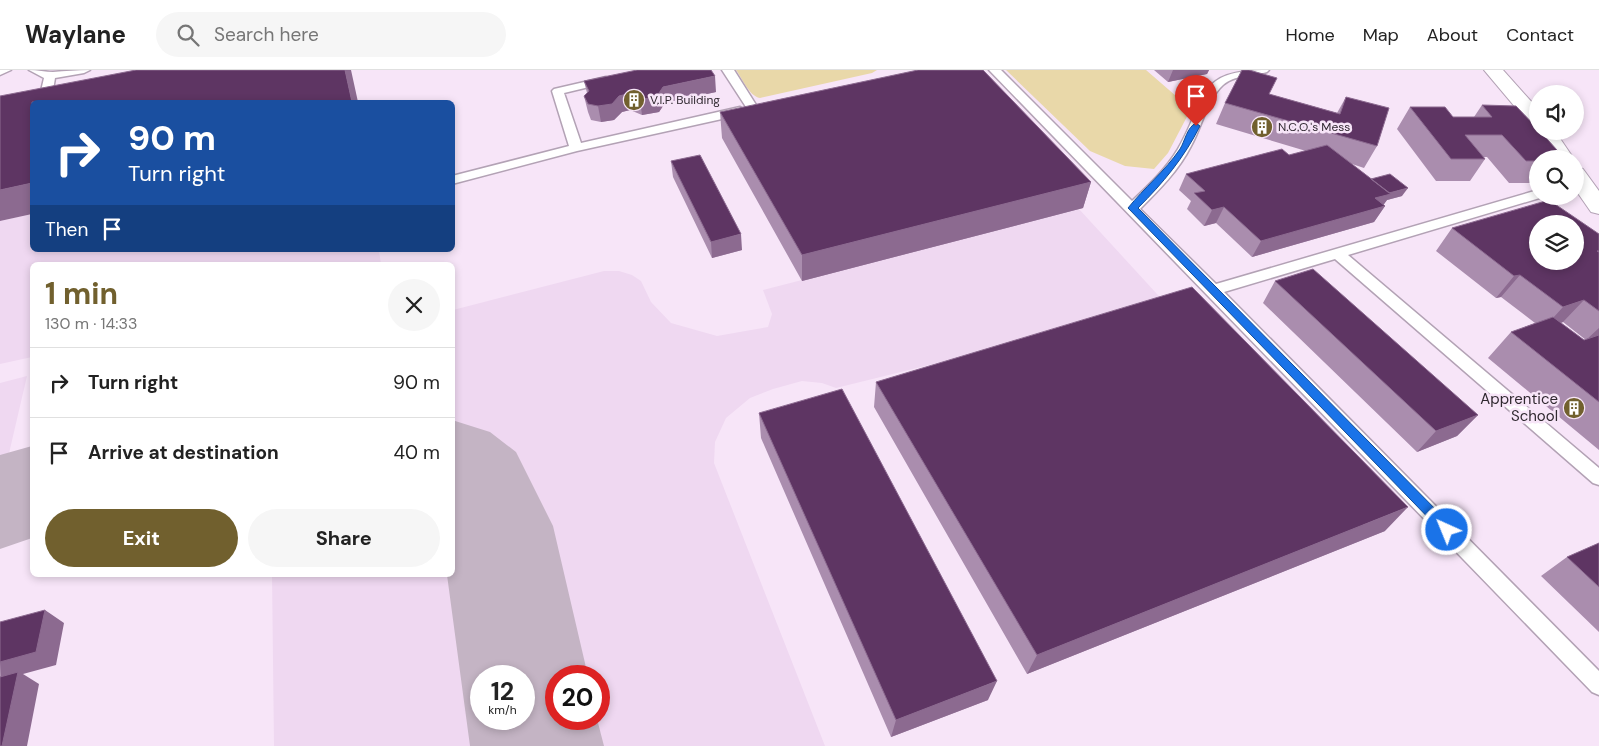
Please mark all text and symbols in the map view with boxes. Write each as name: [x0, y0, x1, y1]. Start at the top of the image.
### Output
search box: [156, 12, 506, 57]
text: Waylane: [25, 19, 126, 50]
icon: search: [174, 21, 202, 49]
text: Search here: [214, 22, 319, 47]
text: Home: [1285, 23, 1335, 47]
text: Map: [1363, 23, 1399, 47]
text: About: [1427, 23, 1478, 47]
text: Contact: [1506, 23, 1574, 47]
pin: [1175, 75, 1217, 126]
icon: arrive: [1182, 82, 1210, 110]
map controls: [1529, 85, 1584, 270]
button: sound: [1529, 85, 1584, 140]
building icon: V.I.P. Building: [622, 88, 646, 112]
place label: V.I.P. Building: [650, 92, 720, 108]
text: 90 m: [128, 115, 216, 161]
building icon: N.C.O.'s Mess: [1250, 115, 1274, 139]
place label: N.C.O.'s Mess: [1278, 119, 1350, 135]
icon: right: [45, 120, 110, 185]
button: search: [1529, 150, 1584, 205]
text: Turn right: [128, 159, 225, 188]
icon: arrive: [98, 215, 126, 243]
button: layers: [1529, 215, 1584, 270]
text: Then: [45, 217, 88, 242]
text: 1 min: [45, 274, 118, 313]
button: close: [388, 279, 440, 331]
text: 130 m · 14:33: [45, 313, 137, 334]
icon: right: [45, 369, 73, 397]
text: Turn right: [88, 370, 178, 395]
text: 90 m: [393, 370, 440, 395]
place label: Apprentice School: [1480, 389, 1558, 426]
building icon: Apprentice School: [1562, 396, 1586, 420]
icon: arrive: [45, 439, 73, 467]
text: Arrive at destination: [88, 440, 279, 465]
text: 40 m: [393, 440, 440, 465]
position arrow: [1420, 503, 1472, 555]
button: Exit: [45, 509, 238, 567]
button: Share: [248, 509, 440, 567]
speed limit sign: 20: [545, 665, 610, 730]
text: 12: [491, 675, 514, 708]
text: km/h: [488, 702, 517, 718]

